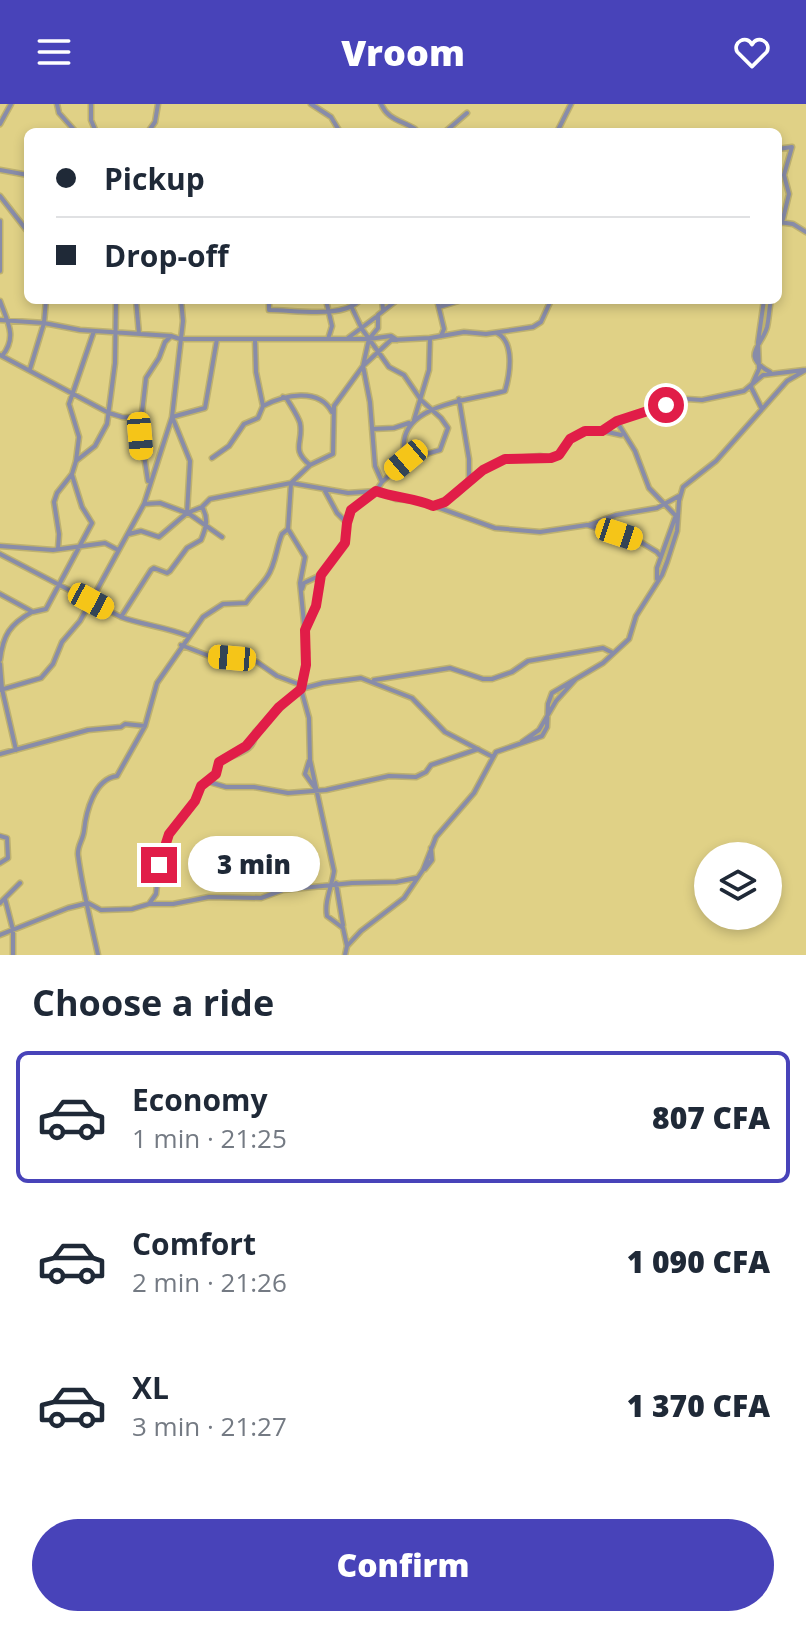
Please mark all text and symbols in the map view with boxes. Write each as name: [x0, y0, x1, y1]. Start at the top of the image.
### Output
text: Vroom: [341, 28, 465, 77]
icon: menu: [32, 30, 76, 74]
icon: heart: [730, 30, 774, 74]
text: Pickup: [104, 158, 205, 199]
text: Drop-off: [104, 235, 229, 276]
route start: [648, 387, 684, 423]
car: [126, 411, 154, 461]
car: [380, 435, 432, 485]
car: [592, 515, 646, 553]
car: [64, 579, 118, 623]
car: [207, 644, 257, 672]
callout: 3 min: [187, 837, 319, 893]
map controls: [694, 842, 782, 930]
button: layers: [694, 842, 782, 930]
text: 3 min: [217, 846, 291, 882]
route end: [141, 847, 177, 883]
text: Choose a ride: [32, 978, 274, 1027]
text: Economy: [132, 1079, 268, 1120]
icon: car: [36, 1081, 108, 1153]
text: 807 CFA: [652, 1097, 770, 1138]
text: 1 min · 21:25: [132, 1120, 287, 1156]
text: Comfort: [132, 1223, 256, 1264]
icon: car: [36, 1225, 108, 1297]
text: 1 090 CFA: [627, 1241, 770, 1282]
text: 2 min · 21:26: [132, 1264, 287, 1300]
text: XL: [132, 1367, 169, 1408]
icon: car: [36, 1369, 108, 1441]
text: 1 370 CFA: [627, 1385, 770, 1426]
text: 3 min · 21:27: [132, 1408, 287, 1444]
button: Confirm: [32, 1519, 774, 1611]

